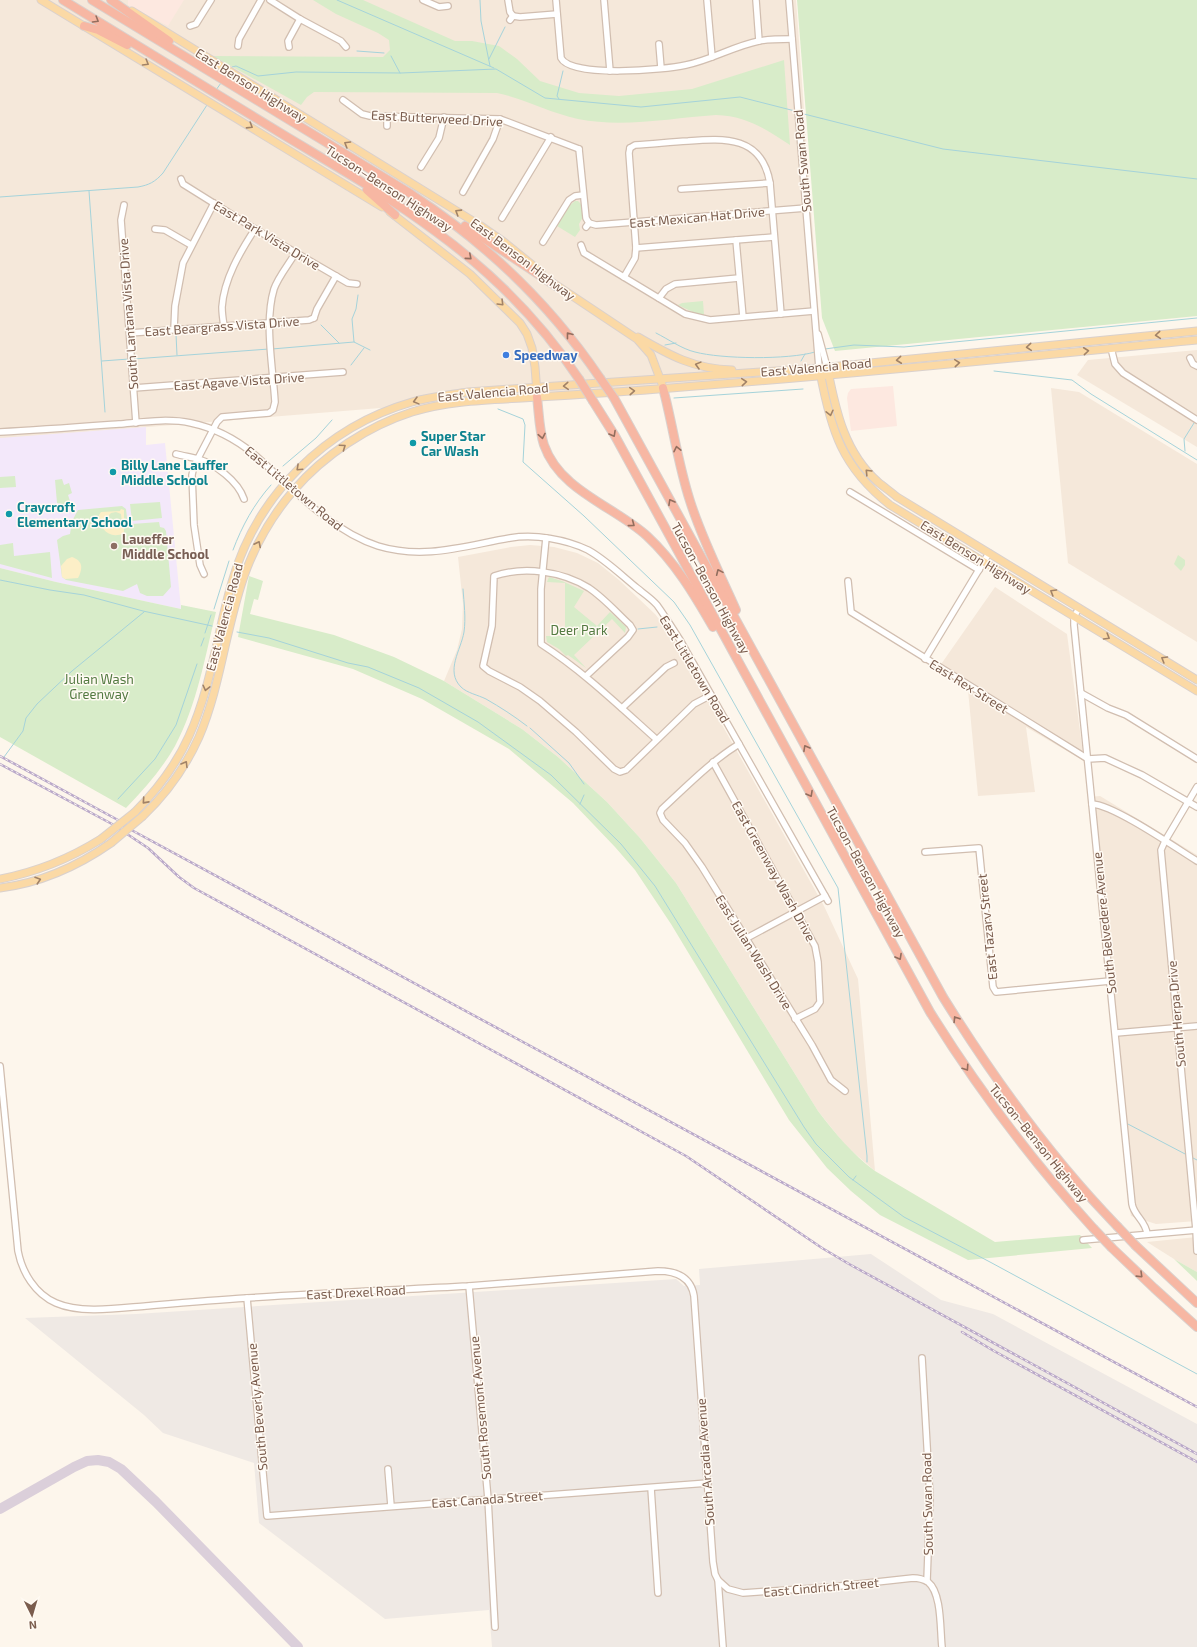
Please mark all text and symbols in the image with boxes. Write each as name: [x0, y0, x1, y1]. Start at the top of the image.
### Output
one-way arrow: [92, 16, 99, 23]
street label: East Benson Highway: [193, 44, 309, 126]
one-way arrow: [142, 59, 149, 66]
street label: East Butterweed Drive: [371, 107, 503, 129]
street label: South Swan Road: [790, 109, 814, 213]
one-way arrow: [246, 122, 253, 129]
street label: Tucson–Benson Highway: [323, 141, 455, 235]
one-way arrow: [344, 141, 351, 149]
street label: East Park Vista Drive: [211, 197, 323, 273]
street label: East Mexican Hat Drive: [629, 203, 765, 231]
one-way arrow: [455, 209, 462, 216]
street label: East Benson Highway: [467, 214, 579, 304]
street label: South Lantana Vista Drive: [115, 238, 141, 390]
one-way arrow: [464, 253, 472, 260]
one-way arrow: [496, 298, 503, 306]
street label: East Beargrass Vista Drive: [144, 313, 300, 339]
one-way arrow: [1155, 330, 1161, 339]
one-way arrow: [566, 333, 573, 340]
one-way arrow: [1026, 343, 1032, 352]
place label: Speedway: [514, 347, 578, 363]
one-way arrow: [1083, 347, 1089, 356]
marker: Speedway: [501, 350, 511, 360]
street label: East Valencia Road: [760, 354, 872, 380]
one-way arrow: [896, 355, 902, 364]
one-way arrow: [954, 358, 960, 367]
one-way arrow: [694, 362, 701, 370]
street label: East Agave Vista Drive: [173, 368, 305, 394]
one-way arrow: [741, 377, 747, 386]
street label: East Valencia Road: [437, 379, 549, 405]
one-way arrow: [563, 382, 569, 391]
one-way arrow: [629, 386, 635, 395]
one-way arrow: [413, 397, 419, 405]
one-way arrow: [825, 410, 833, 416]
place label: Super Star Car Wash: [421, 428, 486, 459]
one-way arrow: [609, 430, 616, 437]
one-way arrow: [537, 432, 545, 439]
marker: Super Star Car Wash: [408, 438, 418, 448]
street label: East Littletown Road: [242, 442, 346, 534]
one-way arrow: [339, 444, 346, 452]
one-way arrow: [673, 446, 681, 452]
place label: Billy Lane Lauffer Middle School: [121, 457, 229, 488]
one-way arrow: [296, 463, 304, 471]
marker: Billy Lane Lauffer Middle School: [108, 467, 118, 477]
one-way arrow: [865, 469, 873, 477]
place label: Craycroft Elementary School: [17, 499, 133, 530]
one-way arrow: [669, 499, 676, 506]
marker: Craycroft Elementary School: [4, 509, 14, 519]
street label: East Benson Highway: [918, 516, 1034, 598]
one-way arrow: [627, 519, 634, 526]
street label: Tucson–Benson Highway: [668, 519, 754, 657]
place label: Laueffer Middle School: [122, 531, 210, 562]
one-way arrow: [253, 540, 261, 548]
marker: Laueffer Middle School: [109, 541, 119, 551]
street label: East Valencia Road: [202, 561, 246, 673]
one-way arrow: [716, 569, 724, 576]
one-way arrow: [1050, 589, 1057, 596]
street label: East Littletown Road: [656, 612, 734, 726]
park label: Deer Park: [550, 622, 608, 638]
one-way arrow: [1103, 633, 1110, 640]
street label: East Rex Street: [927, 655, 1011, 717]
one-way arrow: [1161, 657, 1168, 664]
park label: Julian Wash Greenway: [64, 671, 134, 702]
one-way arrow: [202, 684, 210, 691]
one-way arrow: [803, 745, 810, 752]
one-way arrow: [180, 761, 187, 768]
one-way arrow: [805, 790, 813, 797]
one-way arrow: [143, 796, 150, 804]
street label: East Greenway Wash Drive: [729, 798, 819, 944]
street label: Tucson–Benson Highway: [823, 803, 909, 941]
street label: South Belvedere Avenue: [1089, 851, 1119, 995]
street label: East Tazarv Street: [973, 873, 1001, 981]
one-way arrow: [34, 876, 41, 884]
street label: East Julian Wash Drive: [712, 892, 796, 1012]
one-way arrow: [895, 953, 902, 960]
street label: South Herpa Drive: [1163, 960, 1189, 1068]
one-way arrow: [954, 1016, 961, 1023]
one-way arrow: [961, 1064, 968, 1071]
street label: Tucson–Benson Highway: [986, 1081, 1092, 1206]
one-way arrow: [1135, 1270, 1143, 1278]
street label: East Drexel Road: [306, 1281, 406, 1303]
street label: South Rosemont Avenue: [466, 1336, 494, 1480]
street label: South Beverly Avenue: [243, 1343, 271, 1471]
street label: South Arcadia Avenue: [693, 1398, 717, 1526]
street label: South Swan Road: [918, 1452, 936, 1556]
street label: East Canada Street: [431, 1487, 543, 1511]
street label: East Cindrich Street: [763, 1574, 879, 1600]
north arrow: [12, 1595, 52, 1635]
text: N: [28, 1619, 37, 1632]

